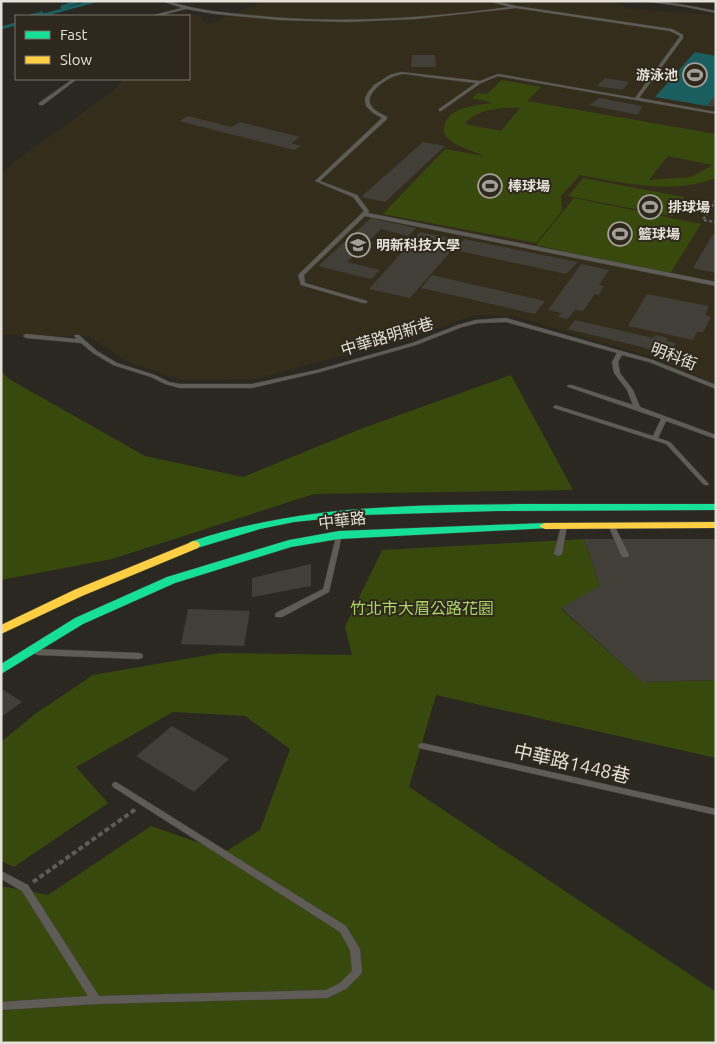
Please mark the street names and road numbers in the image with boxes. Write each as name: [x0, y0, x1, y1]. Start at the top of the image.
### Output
street label: 中華路明新巷: [338, 313, 436, 359]
street label: 明科街: [648, 339, 700, 373]
street label: 中華路: [317, 508, 367, 532]
street label: 中華路1448巷: [512, 739, 632, 787]

